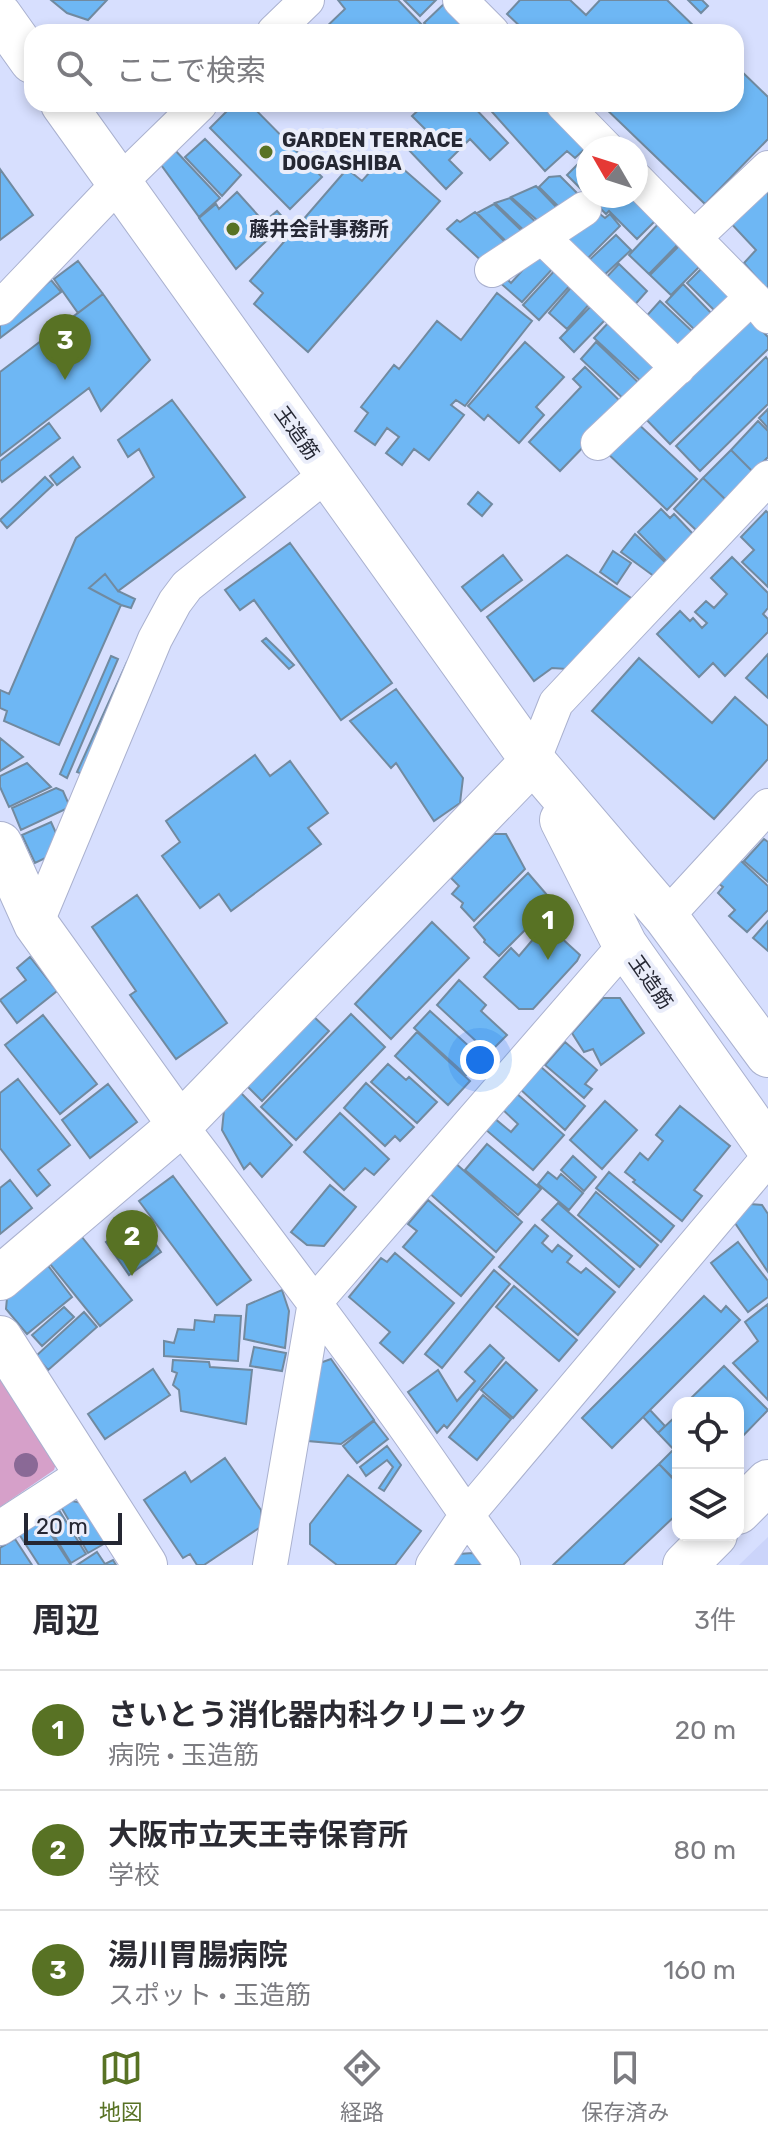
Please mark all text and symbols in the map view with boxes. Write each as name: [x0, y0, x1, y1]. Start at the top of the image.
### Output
search box: [24, 24, 744, 112]
icon: search: [52, 46, 96, 90]
text: ここで検索: [116, 53, 266, 89]
place label: GARDEN TERRACE DOGASHIBA: [282, 128, 463, 175]
north arrow: [576, 136, 648, 208]
marker: GARDEN TERRACE DOGASHIBA: [257, 143, 275, 161]
place label: 藤井会計事務所: [249, 217, 389, 241]
marker: 藤井会計事務所: [224, 220, 242, 238]
pin: 3: [39, 314, 91, 380]
street label: 玉造筋: [270, 402, 324, 464]
pin: 1: [522, 894, 574, 960]
street label: 玉造筋: [624, 951, 678, 1013]
your location: [460, 1040, 500, 1080]
pin: 2: [106, 1210, 158, 1276]
map controls: [672, 1397, 744, 1541]
button: locate: [672, 1397, 744, 1469]
button: layers: [672, 1469, 744, 1541]
scale bar: [24, 1509, 122, 1545]
text: 20 m: [36, 1513, 88, 1540]
text: 周辺: [32, 1600, 100, 1641]
text: 3件: [694, 1605, 736, 1636]
text: さいとう消化器内科クリニック: [108, 1697, 528, 1733]
text: 1: [52, 1715, 64, 1746]
text: 20 m: [675, 1715, 736, 1746]
text: 病院 · 玉造筋: [108, 1740, 259, 1771]
text: 大阪市立天王寺保育所: [108, 1817, 408, 1853]
text: 2: [50, 1835, 66, 1866]
text: 80 m: [673, 1835, 736, 1866]
text: 学校: [108, 1860, 160, 1891]
text: 湯川胃腸病院: [108, 1937, 288, 1973]
text: 3: [49, 1955, 67, 1986]
text: 160 m: [663, 1955, 736, 1986]
text: スポット · 玉造筋: [108, 1980, 311, 2011]
tab: 地図: [99, 2046, 143, 2126]
tab: 経路: [340, 2046, 384, 2126]
tab: 保存済み: [581, 2046, 669, 2126]

